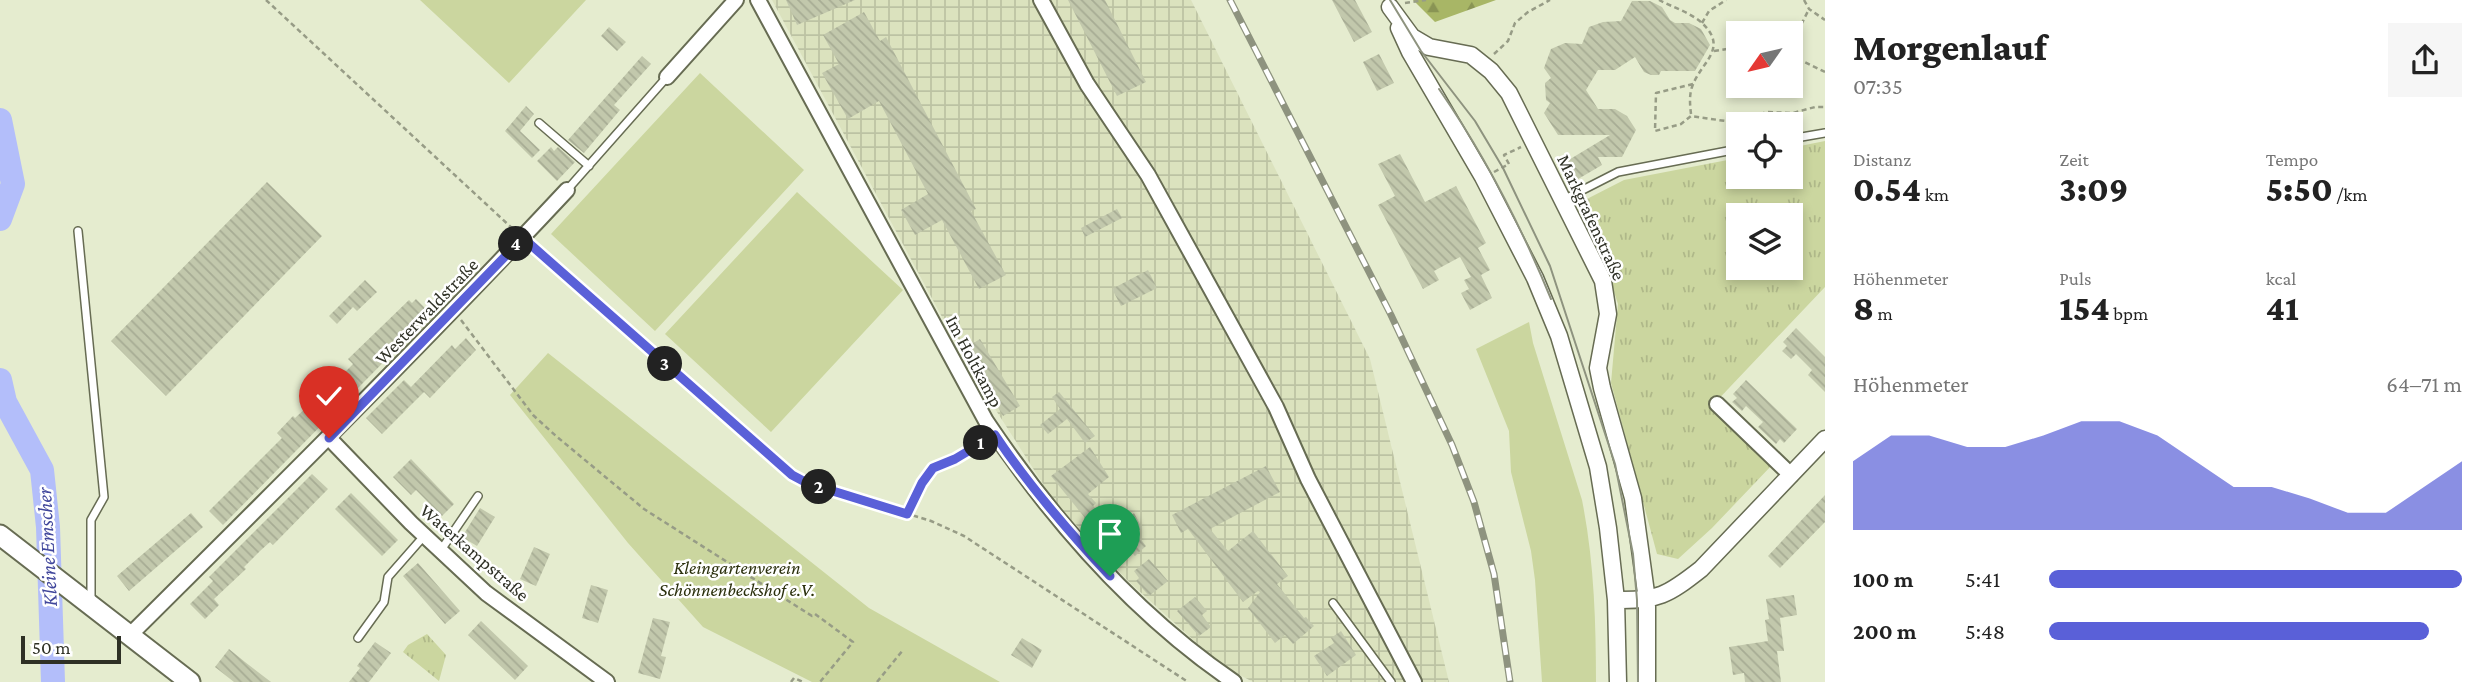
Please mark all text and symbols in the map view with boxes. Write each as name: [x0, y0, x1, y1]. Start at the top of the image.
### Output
north arrow: [1726, 21, 1802, 98]
map controls: [1726, 21, 1803, 280]
button: share: [2388, 23, 2462, 97]
text: Morgenlauf: [1853, 26, 2047, 68]
text: 07:35: [1853, 73, 1903, 99]
button: locate: [1726, 112, 1803, 189]
text: Distanz: [1853, 149, 1911, 170]
text: Zeit: [2059, 149, 2089, 170]
text: Tempo: [2266, 149, 2318, 170]
street label: Markgrafenstraße: [1553, 151, 1630, 283]
text: 0.54: [1853, 170, 1921, 209]
text: 3:09: [2059, 170, 2128, 209]
text: 5:50: [2266, 170, 2333, 209]
text: km: [1921, 184, 1949, 205]
text: /km: [2333, 184, 2368, 205]
button: layers: [1726, 203, 1803, 280]
pin: 4: [498, 226, 534, 262]
text: 4: [510, 233, 521, 254]
street label: Westerwaldstraße: [370, 254, 482, 369]
text: Höhenmeter: [1853, 268, 1949, 289]
text: Puls: [2059, 268, 2091, 289]
text: kcal: [2266, 268, 2296, 289]
text: 8: [1853, 289, 1874, 328]
text: 154: [2059, 289, 2110, 328]
text: 41: [2266, 289, 2299, 328]
text: m: [1874, 303, 1893, 324]
text: bpm: [2110, 303, 2148, 324]
street label: Im Holtkamp: [942, 312, 1007, 411]
pin: 3: [648, 346, 682, 382]
text: 3: [660, 353, 669, 374]
pin: [299, 366, 359, 438]
text: Höhenmeter: [1853, 371, 1969, 397]
text: 64–71 m: [2386, 371, 2462, 397]
icon: check: [310, 377, 348, 415]
pin: 1: [964, 426, 998, 460]
text: 1: [977, 432, 984, 453]
pin: 2: [802, 470, 836, 504]
text: 2: [814, 476, 823, 497]
water label: Kleine Emscher: [32, 486, 62, 607]
street label: Waterkampstraße: [416, 499, 533, 605]
pin: [1080, 504, 1140, 576]
icon: arrive: [1091, 515, 1129, 553]
park label: Kleingartenverein Schönnenbeckshof e.V.: [659, 557, 815, 600]
text: 100 m: [1853, 566, 1913, 592]
text: 5:41: [1965, 566, 2001, 592]
text: 200 m: [1853, 618, 1917, 644]
text: 5:48: [1965, 618, 2005, 644]
scale bar: [21, 633, 121, 665]
text: 50 m: [32, 637, 71, 658]

